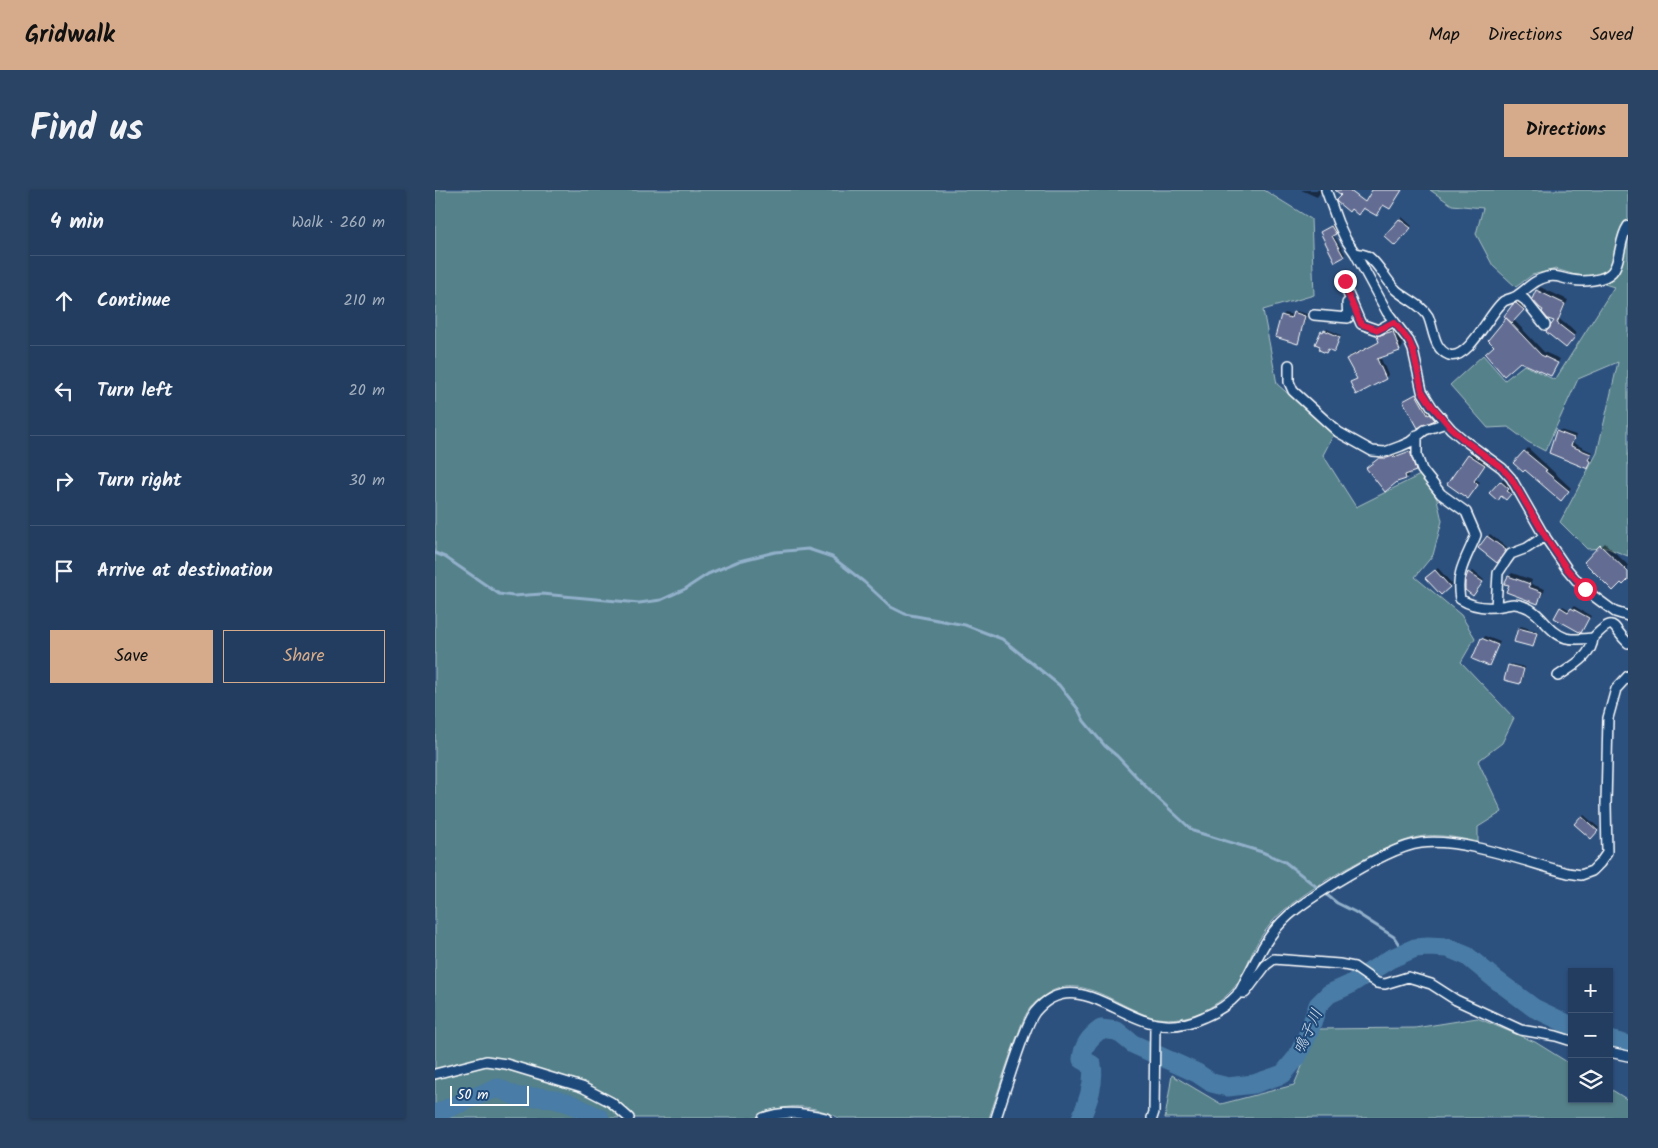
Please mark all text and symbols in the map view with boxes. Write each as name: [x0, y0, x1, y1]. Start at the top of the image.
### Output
text: Gridwalk: [25, 16, 115, 55]
text: Map: [1428, 21, 1460, 50]
text: Directions: [1488, 21, 1562, 50]
text: Saved: [1590, 21, 1633, 50]
text: Find us: [30, 102, 143, 158]
button: Directions: [1504, 104, 1628, 157]
text: 4 min: [50, 206, 104, 239]
text: Walk · 260 m: [292, 210, 385, 235]
route end: [1334, 270, 1357, 293]
text: Continue: [97, 286, 170, 316]
icon: ahead: [50, 287, 78, 315]
text: 210 m: [344, 288, 385, 313]
text: Turn left: [97, 376, 172, 406]
icon: left: [50, 377, 78, 405]
text: 20 m: [349, 378, 385, 403]
text: Turn right: [97, 466, 182, 496]
icon: right: [50, 467, 78, 495]
text: 30 m: [349, 468, 385, 493]
text: Arrive at destination: [97, 556, 273, 586]
icon: arrive: [50, 557, 78, 585]
route start: [1574, 578, 1597, 601]
button: Save: [50, 630, 213, 683]
button: Share: [223, 630, 385, 683]
map controls: [1568, 968, 1613, 1103]
button: +: [1568, 968, 1613, 1013]
water label: 鳴子川: [1287, 1005, 1330, 1059]
button: −: [1568, 1013, 1613, 1058]
button: layers: [1568, 1058, 1613, 1103]
scale bar: [450, 1083, 529, 1106]
text: 50 m: [457, 1084, 488, 1106]

